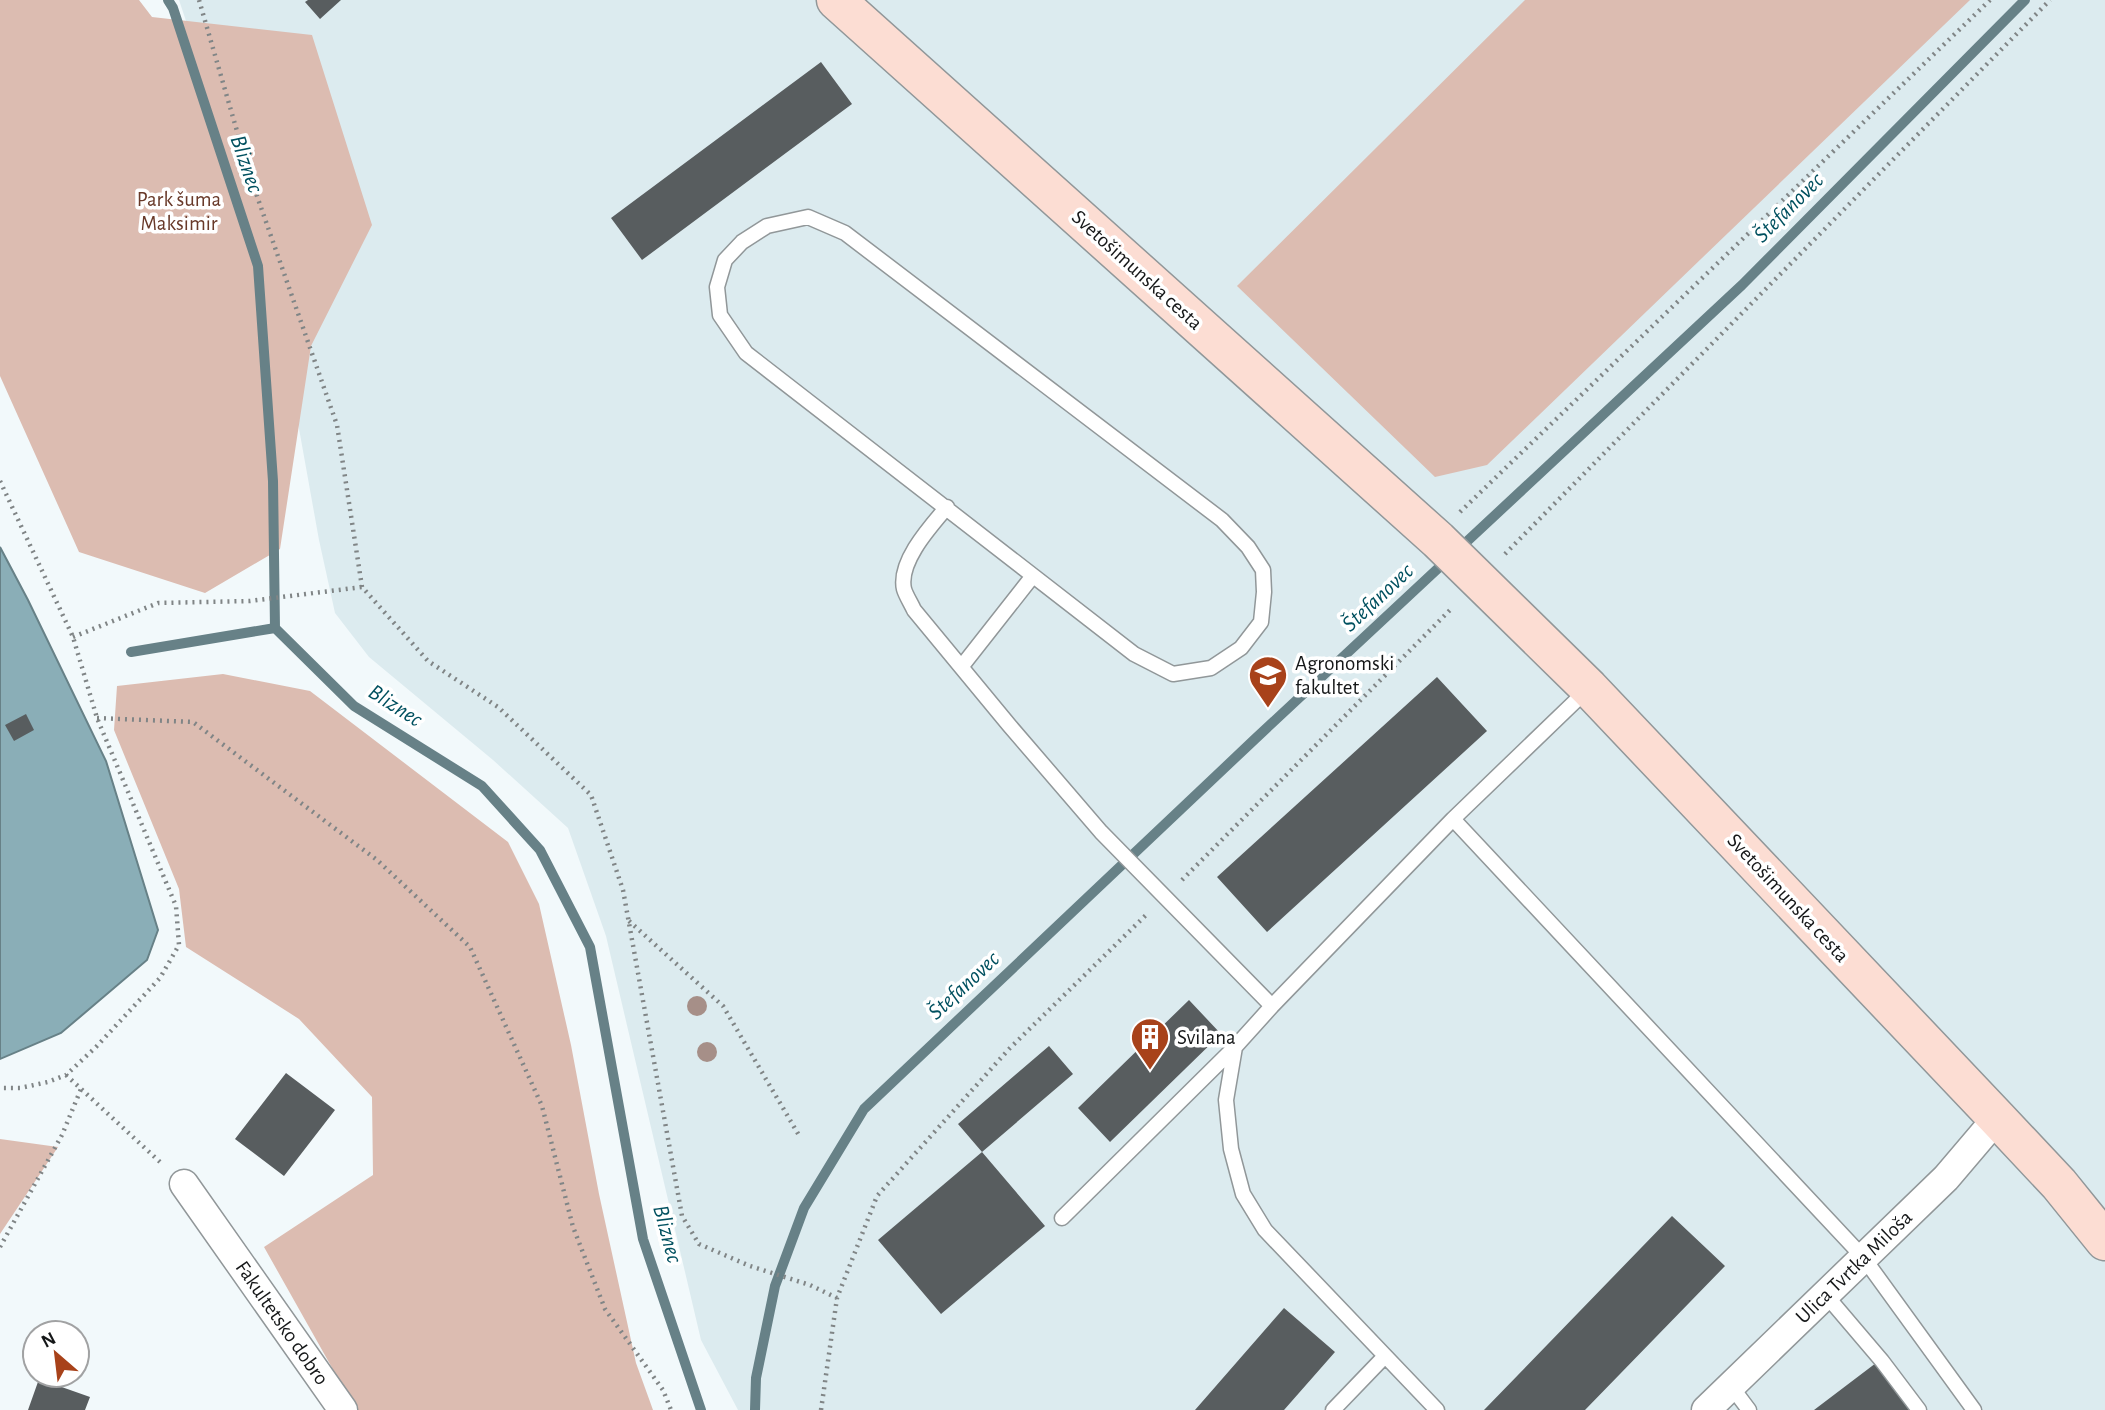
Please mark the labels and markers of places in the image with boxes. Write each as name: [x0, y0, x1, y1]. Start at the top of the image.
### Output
place label: Agronomski fakultet: [1295, 653, 1394, 698]
school or university icon: Agronomski fakultet: [1247, 654, 1289, 709]
building icon: Svilana: [1129, 1016, 1171, 1071]
place label: Svilana: [1177, 1027, 1236, 1048]

